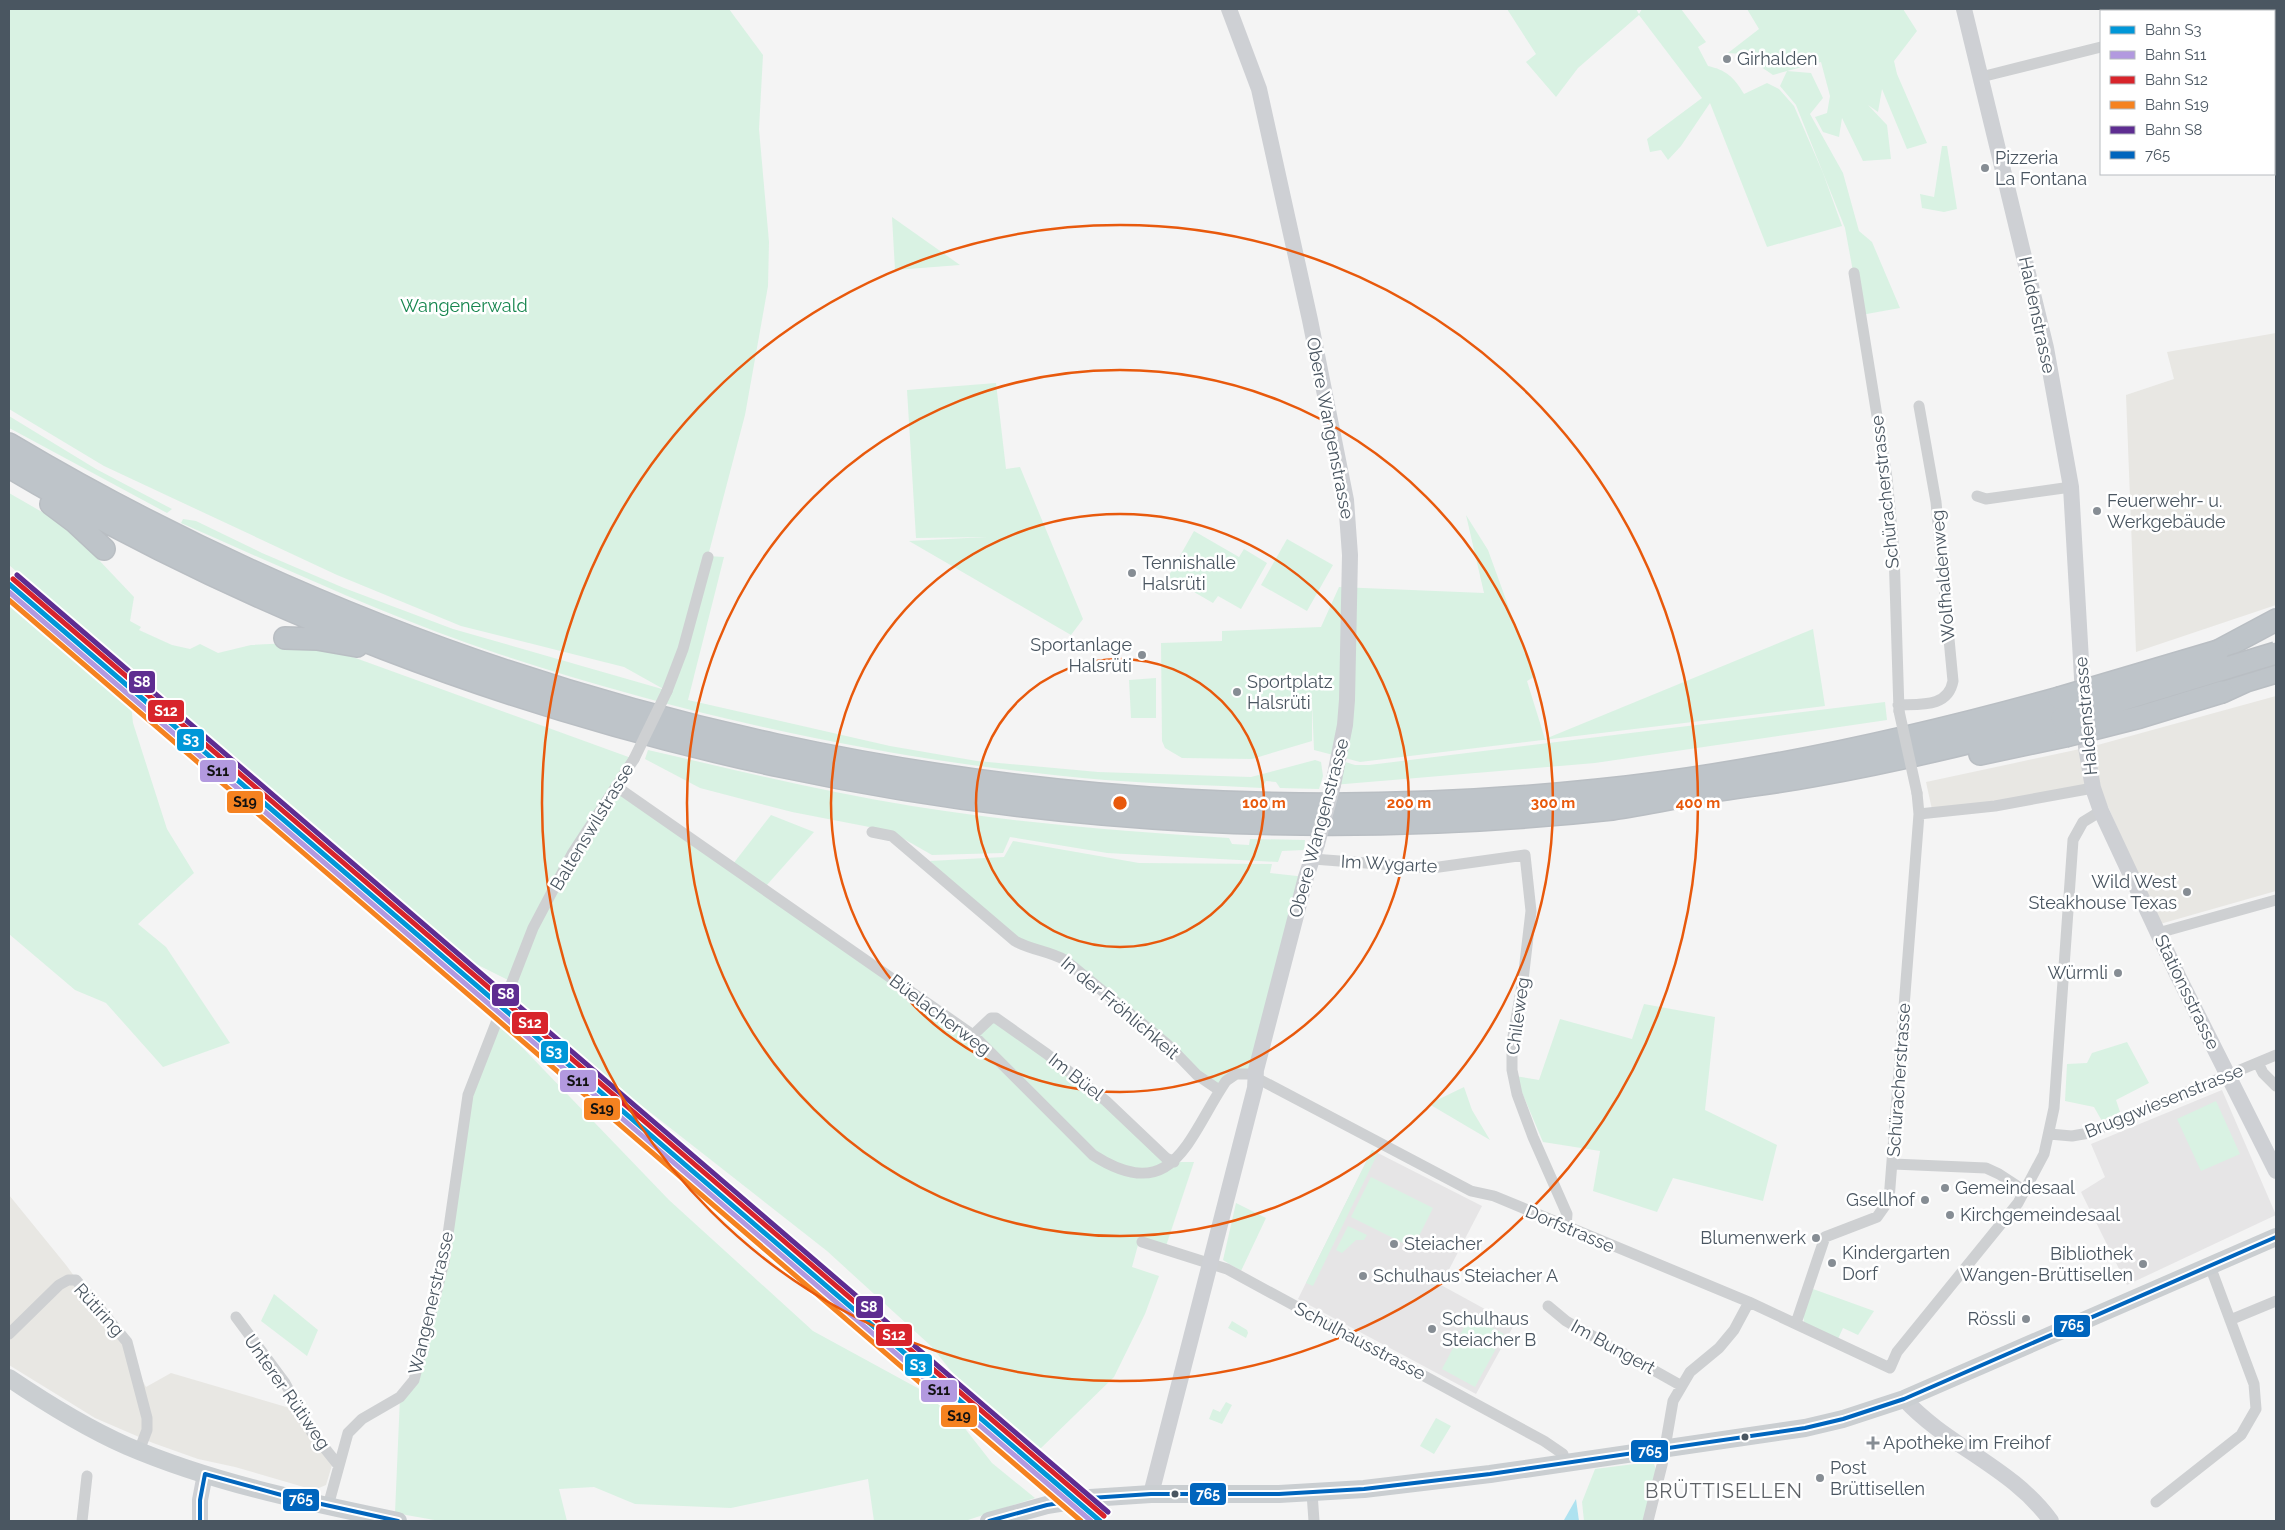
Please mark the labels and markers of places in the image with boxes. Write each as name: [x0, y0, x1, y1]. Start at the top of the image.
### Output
place label: Girhalden: [1737, 48, 1818, 69]
marker: Girhalden: [1721, 53, 1733, 65]
place label: Pizzeria La Fontana: [1995, 147, 2087, 189]
marker: Pizzeria La Fontana: [1979, 162, 1991, 174]
place label: Feuerwehr- u. Werkgebäude: [2107, 490, 2226, 532]
marker: Feuerwehr- u. Werkgebäude: [2091, 505, 2103, 517]
place label: Tennishalle Halsrüti: [1142, 552, 1236, 594]
marker: Tennishalle Halsrüti: [1126, 567, 1138, 579]
place label: Sportanlage Halsrüti: [1030, 634, 1132, 676]
marker: Sportanlage Halsrüti: [1136, 649, 1148, 661]
place label: Sportplatz Halsrüti: [1247, 671, 1333, 713]
marker: Sportplatz Halsrüti: [1231, 686, 1243, 698]
centre of rings: [1111, 794, 1129, 812]
place label: Wild West Steakhouse Texas: [2029, 871, 2177, 913]
marker: Wild West Steakhouse Texas: [2181, 886, 2193, 898]
place label: Würmli: [2048, 962, 2108, 983]
marker: Würmli: [2112, 967, 2124, 979]
place label: Gemeindesaal: [1955, 1177, 2075, 1198]
marker: Gemeindesaal: [1939, 1182, 1951, 1194]
place label: Gsellhof: [1846, 1189, 1916, 1210]
marker: Gsellhof: [1919, 1194, 1931, 1206]
place label: Kirchgemeindesaal: [1960, 1204, 2120, 1225]
marker: Kirchgemeindesaal: [1944, 1209, 1956, 1221]
place label: Blumenwerk: [1700, 1227, 1806, 1248]
marker: Blumenwerk: [1810, 1232, 1822, 1244]
place label: Steiacher: [1404, 1233, 1483, 1254]
marker: Steiacher: [1388, 1238, 1400, 1250]
place label: Kindergarten Dorf: [1842, 1242, 1950, 1284]
place label: Bibliothek Wangen-Brüttisellen: [1960, 1243, 2133, 1285]
marker: Kindergarten Dorf: [1826, 1257, 1838, 1269]
marker: Bibliothek Wangen-Brüttisellen: [2137, 1258, 2149, 1270]
place label: Schulhaus Steiacher A: [1373, 1265, 1558, 1286]
marker: Schulhaus Steiacher A: [1357, 1270, 1369, 1282]
place label: Schulhaus Steiacher B: [1442, 1308, 1536, 1350]
place label: Rössli: [1968, 1308, 2016, 1329]
marker: Rössli: [2020, 1313, 2032, 1325]
marker: Schulhaus Steiacher B: [1426, 1323, 1438, 1335]
unlabelled marker: [1740, 1432, 1750, 1442]
place label: Apotheke im Freihof: [1883, 1432, 2052, 1453]
marker: Apotheke im Freihof: [1867, 1437, 1879, 1449]
place label: Post Brüttisellen: [1830, 1457, 1925, 1499]
marker: Post Brüttisellen: [1814, 1472, 1826, 1484]
unlabelled marker: [1170, 1489, 1180, 1499]

